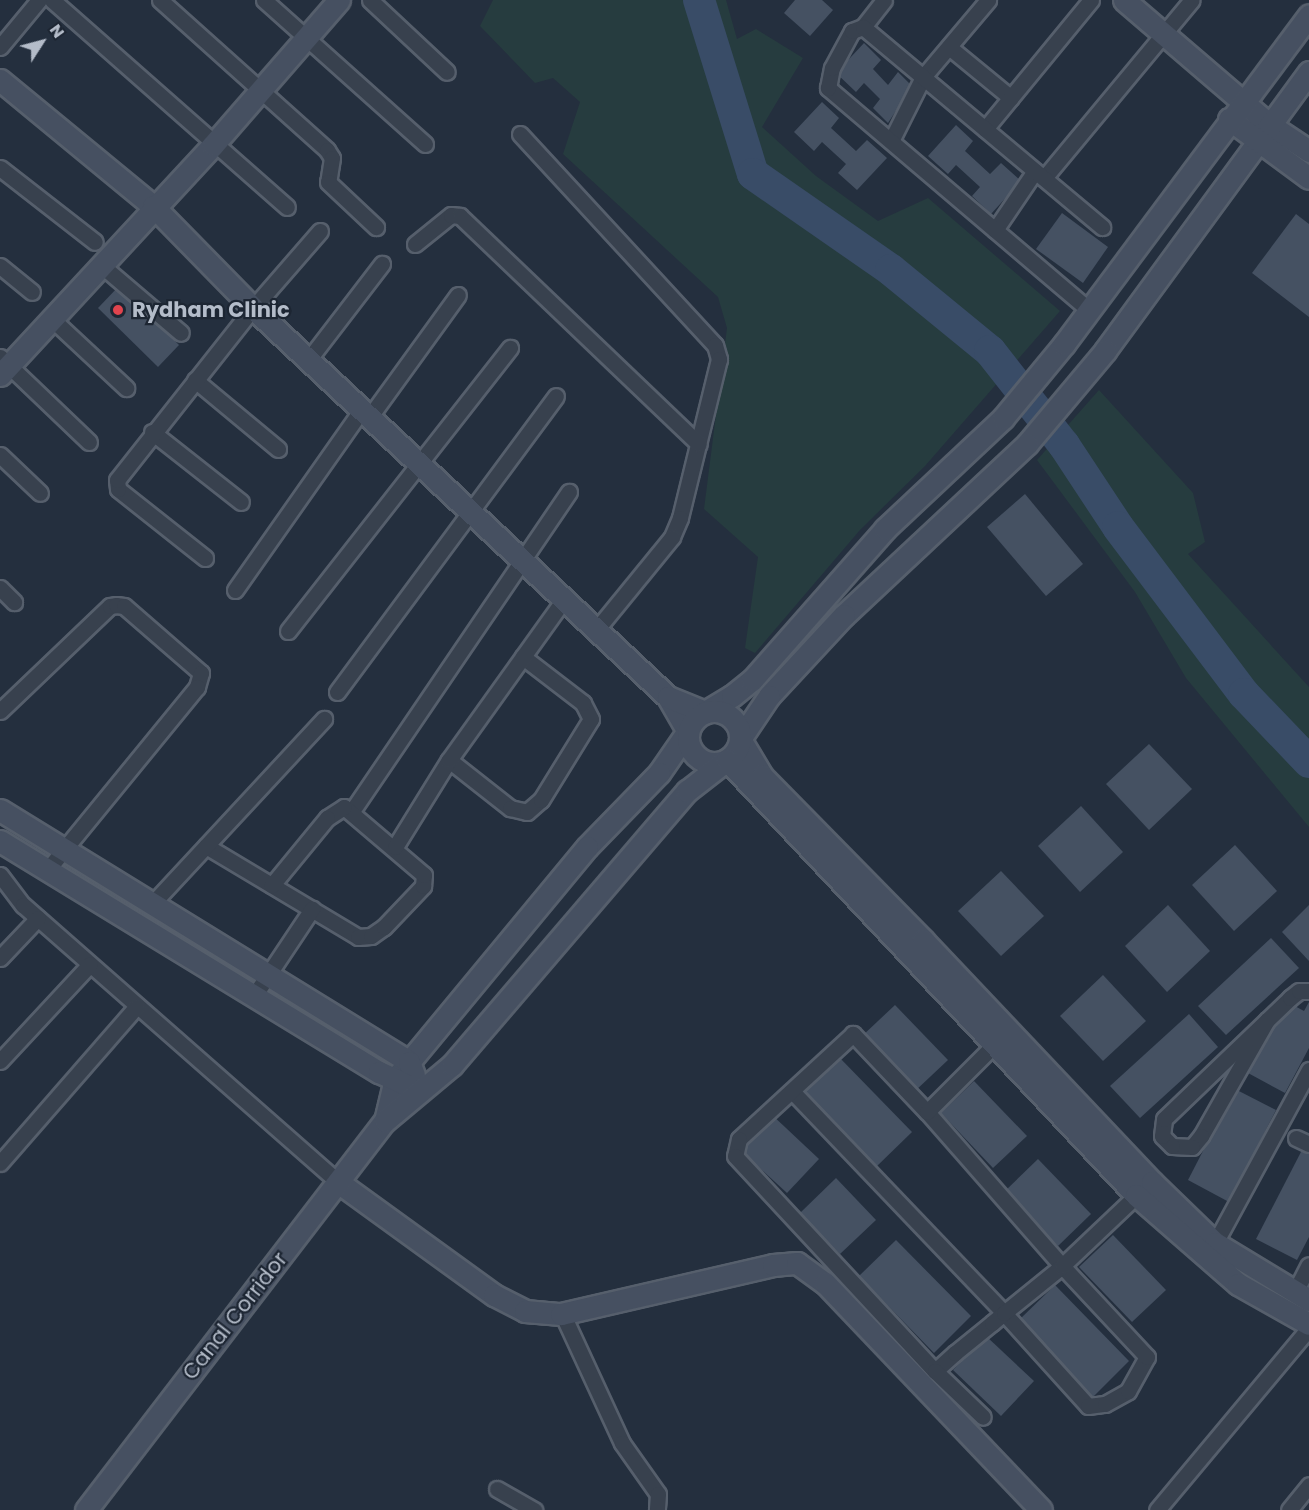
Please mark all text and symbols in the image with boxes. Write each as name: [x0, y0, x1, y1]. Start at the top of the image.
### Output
north arrow: [12, 12, 72, 72]
text: N: [44, 19, 70, 43]
place label: Rydham Clinic: [132, 297, 290, 323]
marker: Rydham Clinic: [109, 301, 127, 319]
street label: Canal Corridor: [177, 1247, 293, 1385]

